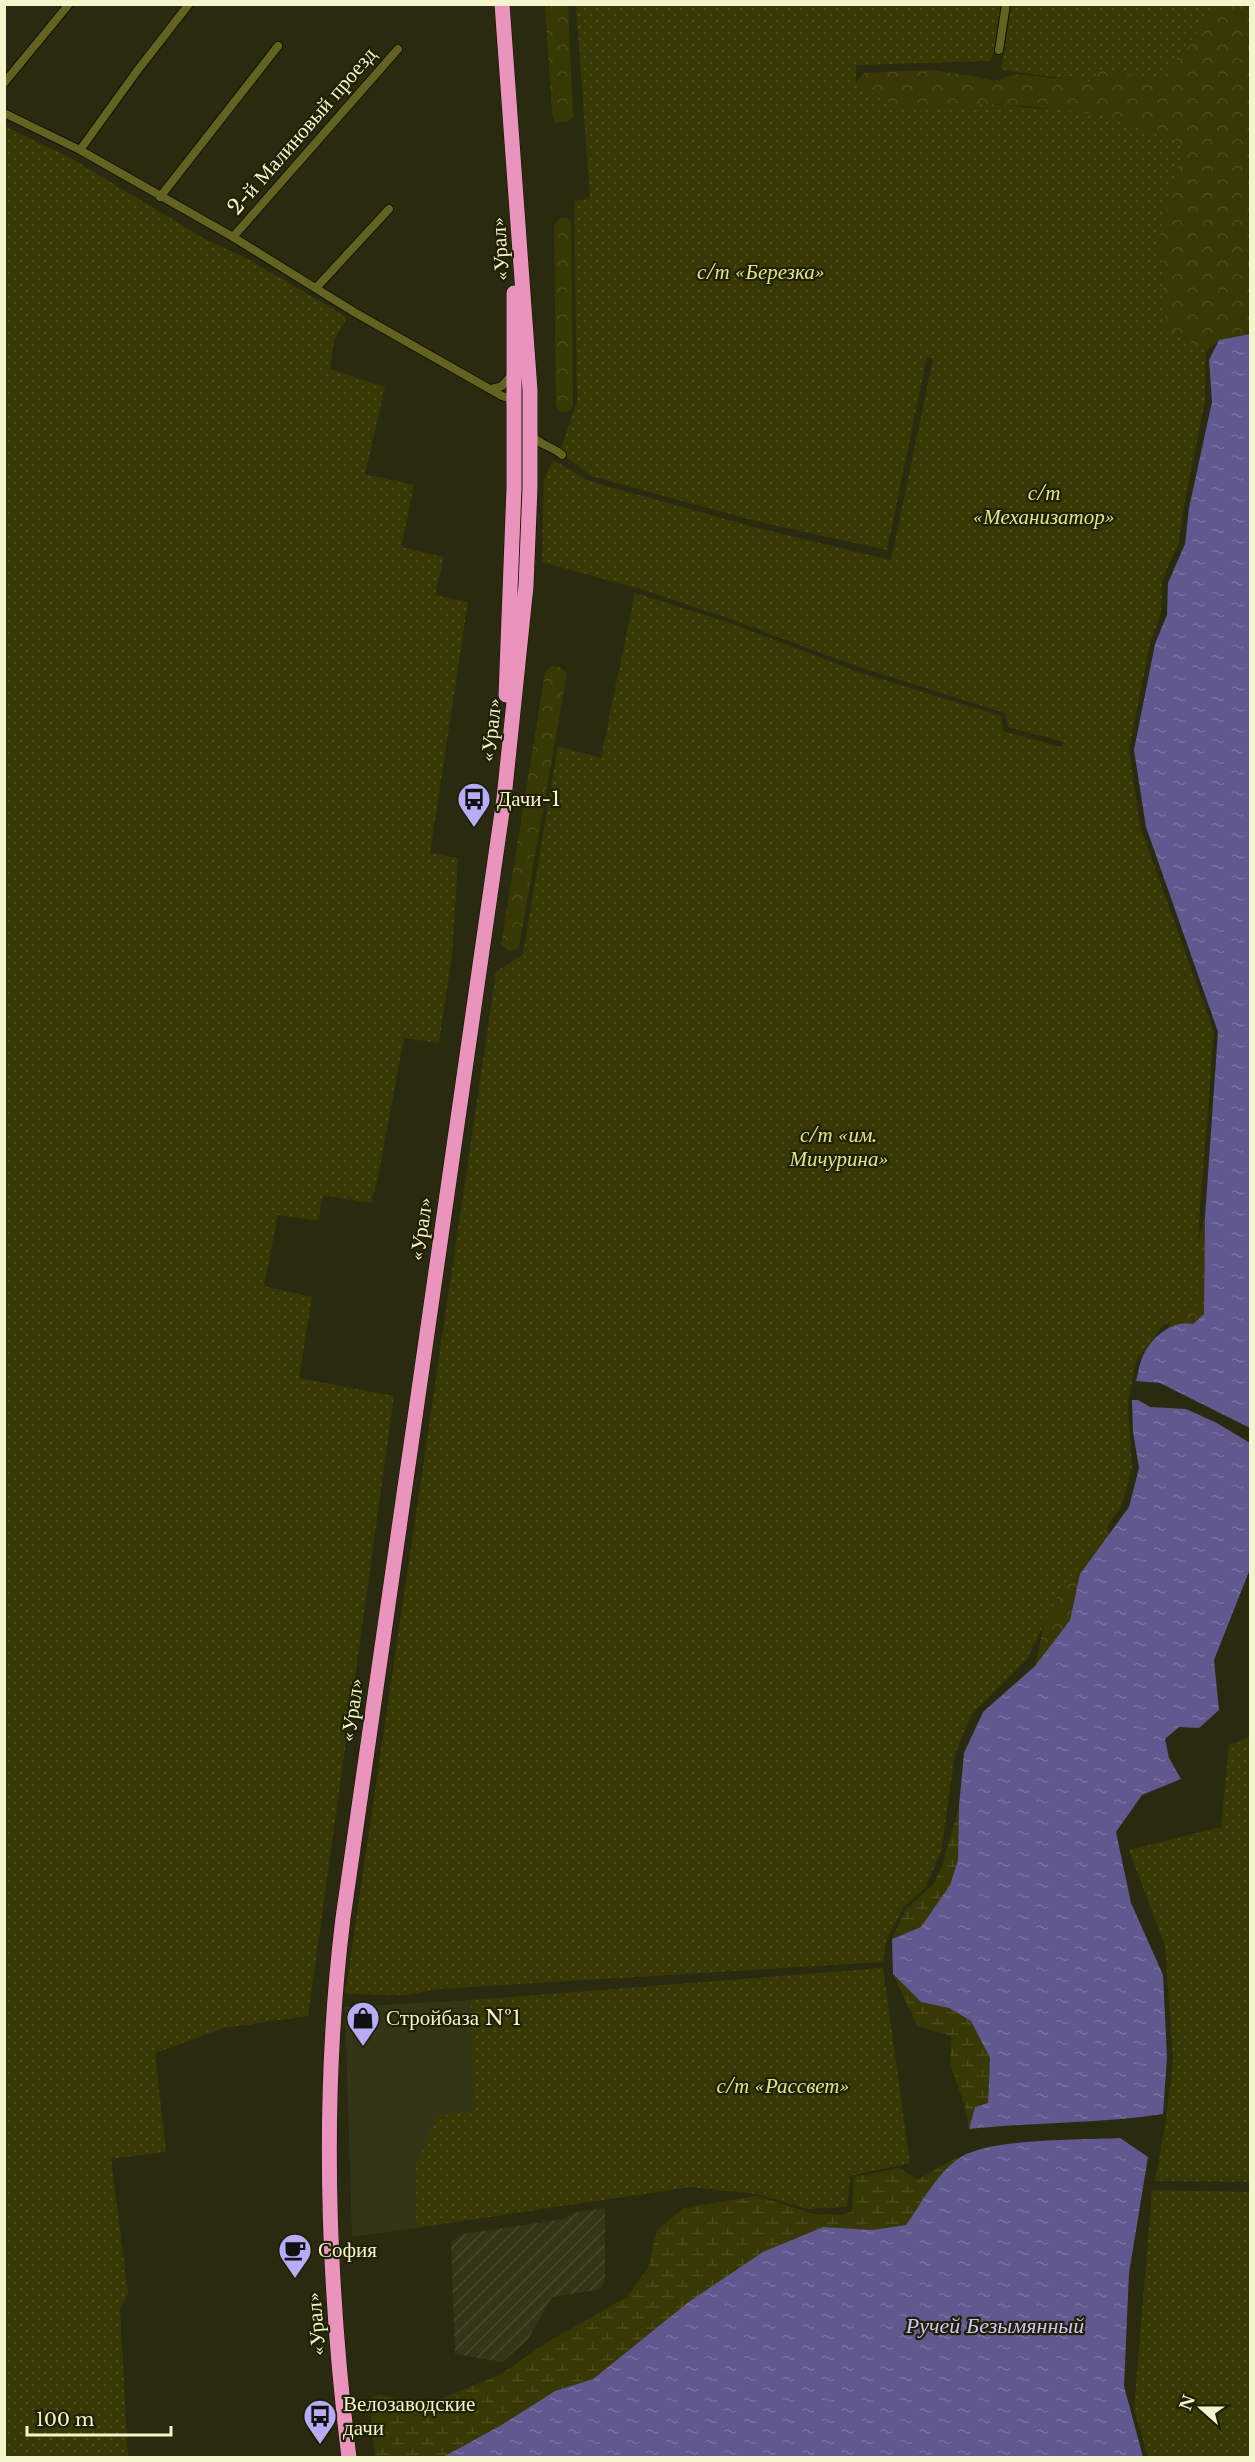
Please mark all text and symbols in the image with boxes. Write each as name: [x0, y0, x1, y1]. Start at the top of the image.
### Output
street label: 2-й Малиновый проезд: [222, 42, 382, 220]
street label: «Урал»: [485, 216, 515, 282]
park label: с/т «Березка»: [697, 259, 825, 285]
park label: с/т «Механизатор»: [973, 480, 1115, 530]
street label: «Урал»: [475, 697, 507, 763]
bus stop icon: Дачи-1: [456, 781, 492, 828]
place label: Дачи-1: [497, 786, 561, 812]
park label: с/т «им. Мичурина»: [788, 1122, 889, 1172]
street label: «Урал»: [404, 1195, 438, 1263]
street label: «Урал»: [335, 1676, 369, 1744]
shop icon: Стройбаза №1: [345, 2000, 381, 2047]
place label: Стройбаза №1: [386, 2005, 521, 2031]
park label: с/т «Рассвет»: [716, 2073, 850, 2099]
cafe icon: София: [277, 2232, 313, 2279]
place label: София: [318, 2237, 377, 2263]
street label: «Урал»: [300, 2291, 332, 2357]
water label: Ручей Безымянный: [905, 2312, 1084, 2339]
north arrow: [1171, 2378, 1231, 2438]
place label: Велозаводские дачи: [343, 2391, 475, 2441]
text: N: [1175, 2392, 1199, 2413]
bus stop icon: Велозаводские дачи: [302, 2398, 338, 2445]
scale bar: [27, 2399, 171, 2437]
text: 100 m: [36, 2409, 94, 2431]

